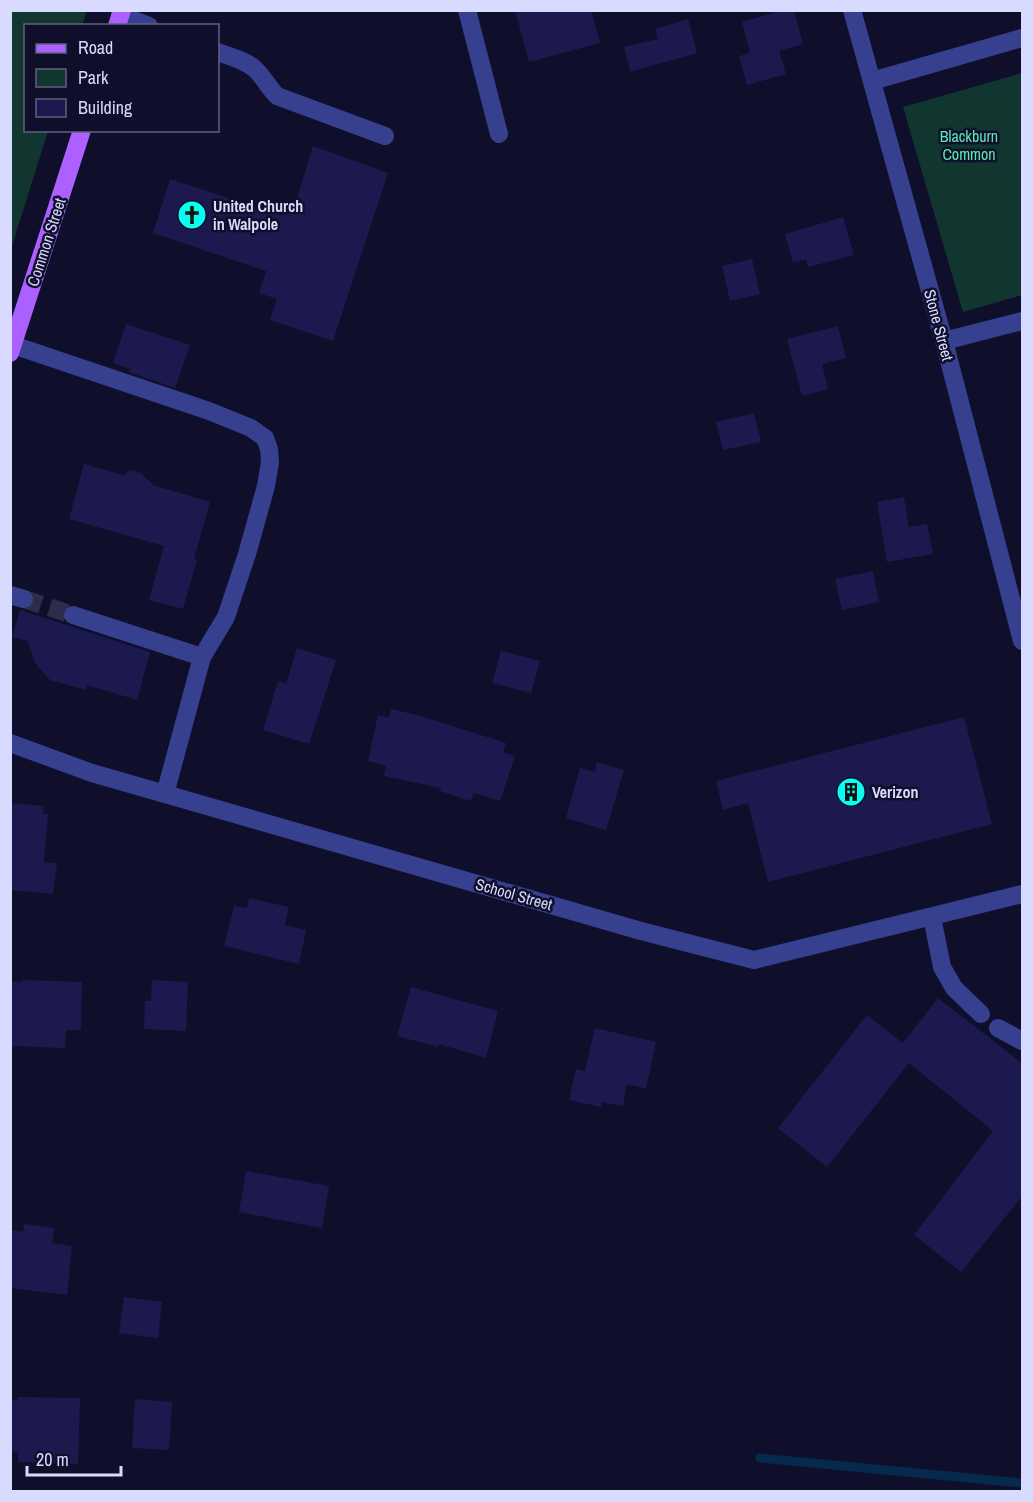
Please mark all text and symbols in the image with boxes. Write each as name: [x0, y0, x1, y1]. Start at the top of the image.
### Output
legend: [24, 24, 219, 132]
text: Road: [78, 35, 113, 60]
text: Park: [78, 65, 109, 90]
text: Building: [78, 95, 133, 120]
park label: Blackburn Common: [940, 125, 998, 165]
street label: Common Street: [21, 195, 71, 289]
place label: United Church in Walpole: [213, 195, 303, 235]
church icon: United Church in Walpole: [176, 199, 208, 231]
street label: Stone Street: [919, 287, 959, 363]
building icon: Verizon: [835, 776, 867, 808]
place label: Verizon: [872, 781, 918, 803]
street label: School Street: [473, 873, 555, 916]
scale bar: [27, 1439, 122, 1477]
text: 20 m: [36, 1447, 69, 1472]

